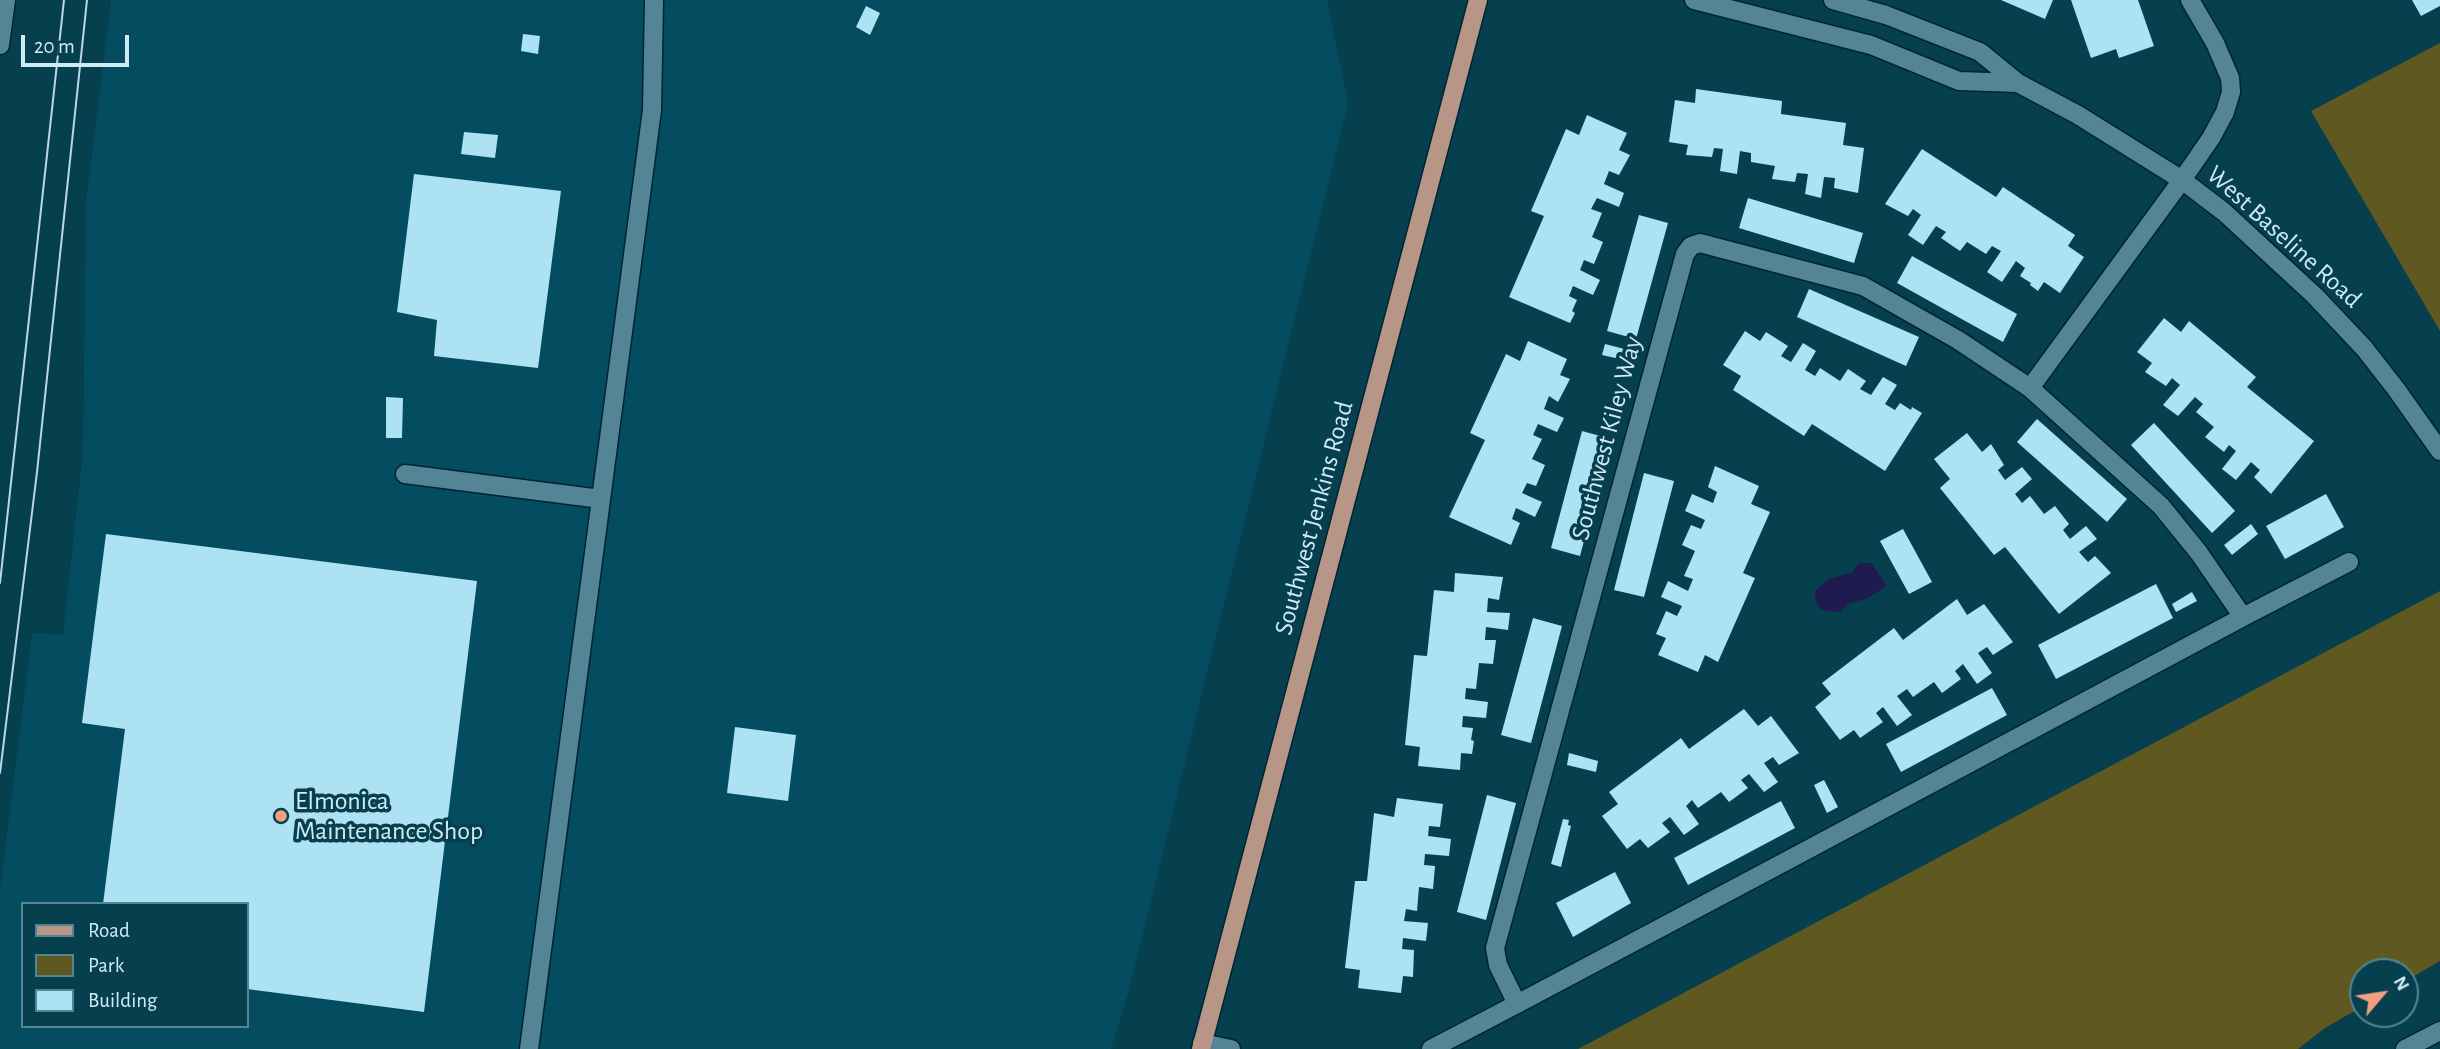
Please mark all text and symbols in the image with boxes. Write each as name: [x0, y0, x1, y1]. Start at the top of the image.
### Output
scale bar: [24, 21, 133, 65]
text: 20 m: [34, 36, 75, 57]
street label: West Baseline Road: [2200, 159, 2368, 315]
street label: Southwest Kiley Way: [1565, 333, 1649, 543]
street label: Southwest Jenkins Road: [1268, 398, 1360, 638]
place label: Elmonica Maintenance Shop: [295, 785, 483, 846]
marker: Elmonica Maintenance Shop: [273, 808, 289, 824]
legend: [21, 902, 248, 1028]
text: Road: [88, 920, 130, 941]
text: Park: [88, 955, 124, 976]
north arrow: [2349, 958, 2419, 1028]
text: N: [2390, 973, 2413, 994]
text: Building: [88, 990, 157, 1011]

